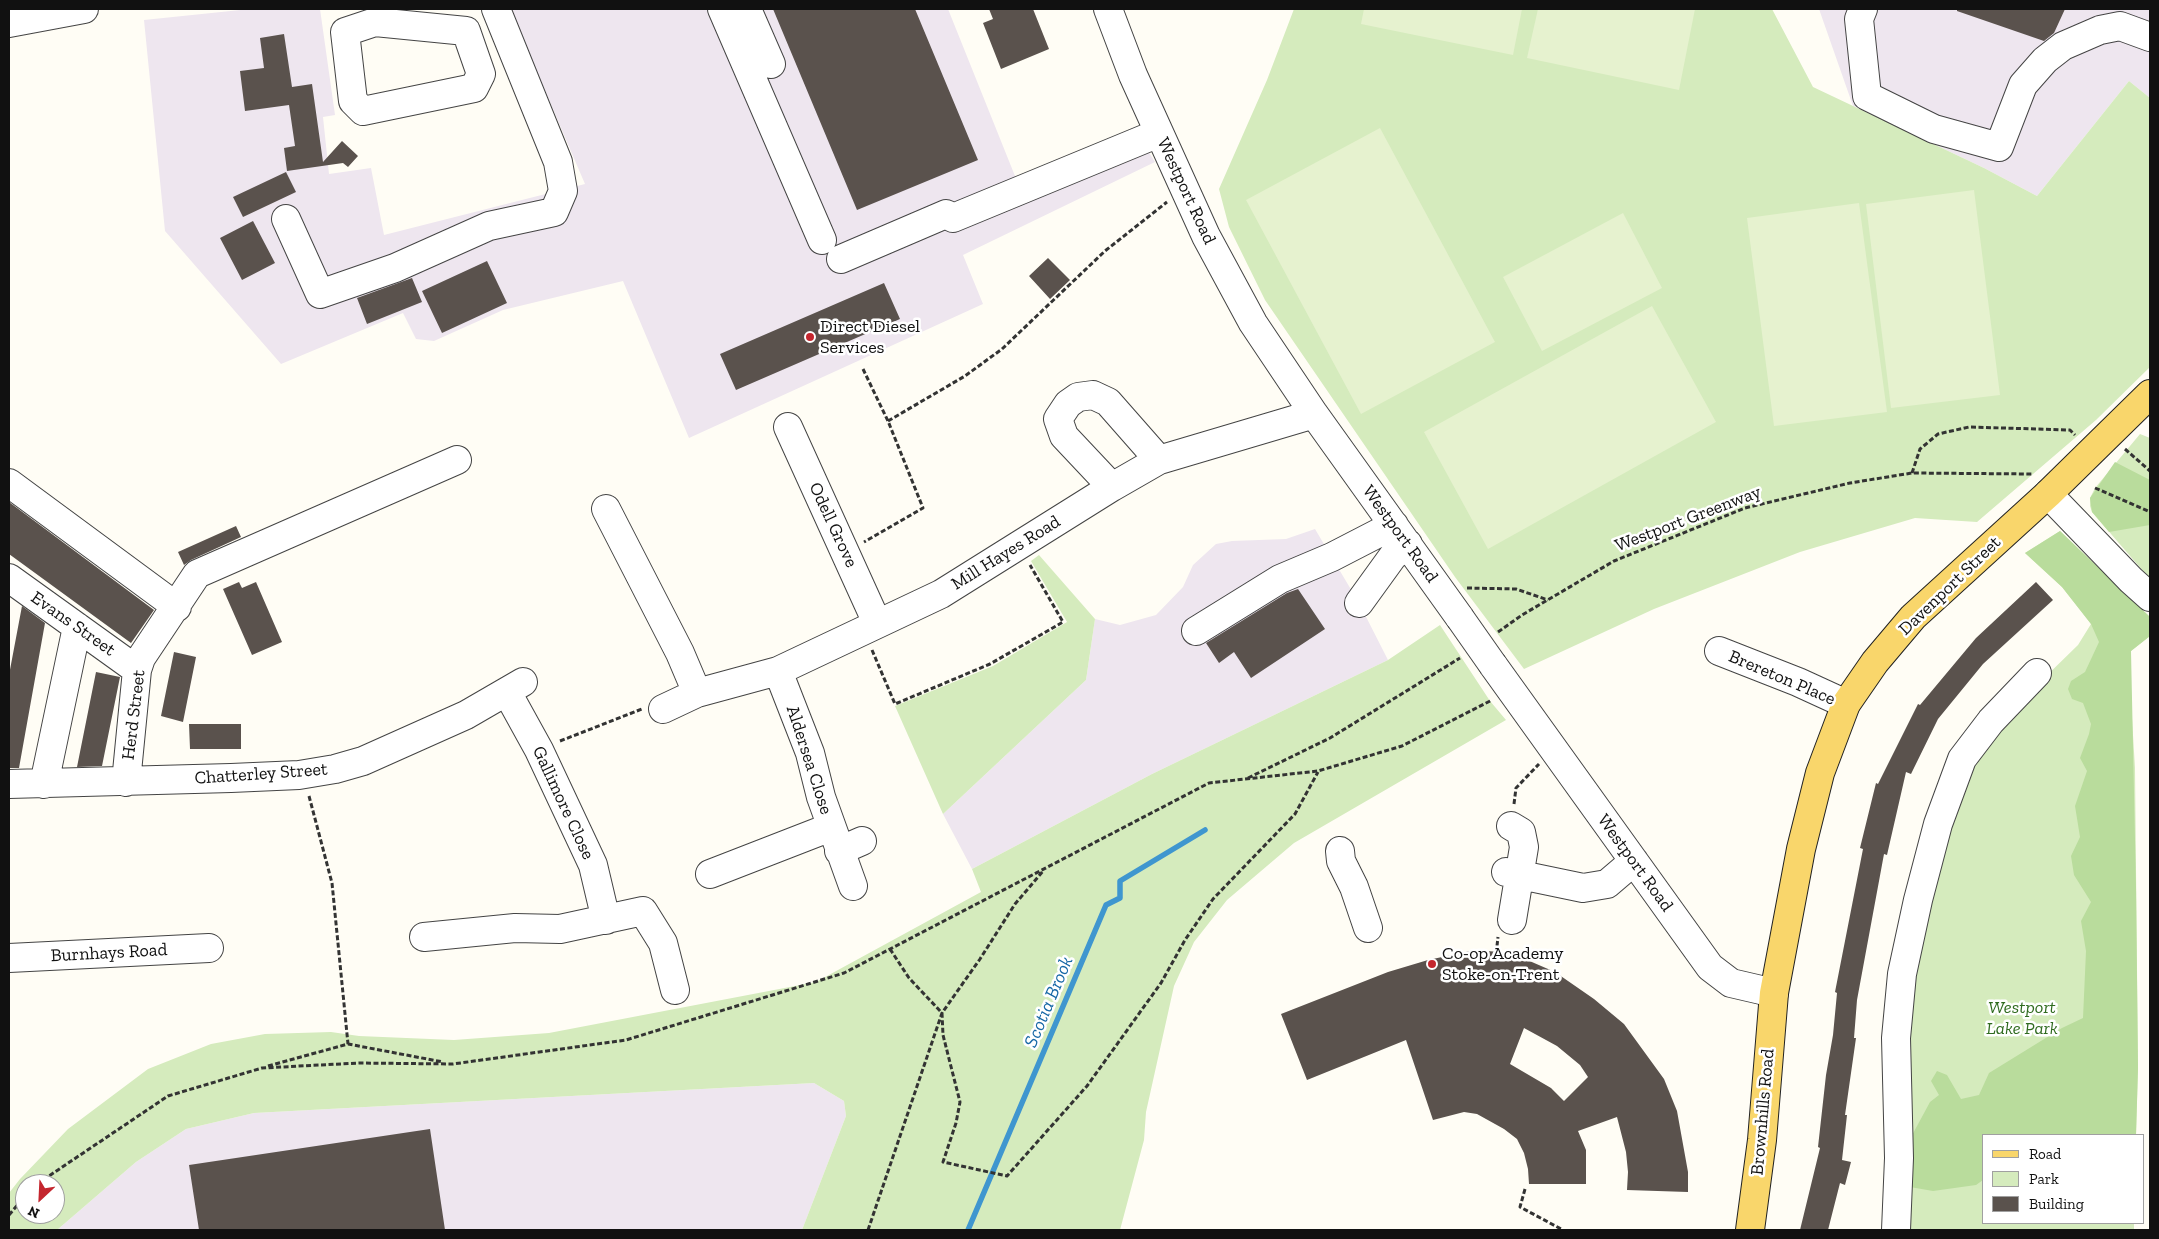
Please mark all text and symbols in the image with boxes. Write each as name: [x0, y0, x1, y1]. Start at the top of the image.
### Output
street label: Westport Road: [1152, 134, 1220, 248]
place label: Direct Diesel Services: [820, 316, 920, 358]
marker: Direct Diesel Services: [804, 331, 816, 343]
street label: Odell Grove: [804, 479, 862, 571]
street label: Westport Road: [1357, 481, 1443, 587]
street label: Westport Greenway: [1612, 481, 1764, 557]
street label: Mill Hayes Road: [948, 511, 1064, 595]
street label: Davenport Street: [1895, 532, 2005, 640]
street label: Evans Street: [27, 587, 119, 661]
street label: Brereton Place: [1725, 646, 1839, 710]
street label: Herd Street: [118, 669, 150, 761]
street label: Aldersea Close: [781, 703, 837, 817]
street label: Gallimore Close: [527, 743, 599, 863]
street label: Chatterley Street: [194, 759, 328, 789]
street label: Westport Road: [1592, 810, 1678, 916]
street label: Burnhays Road: [50, 939, 168, 967]
place label: Co-op Academy Stoke-on-Trent: [1442, 943, 1563, 986]
water label: Scotia Brook: [1020, 953, 1078, 1051]
marker: Co-op Academy Stoke-on-Trent: [1426, 958, 1438, 970]
park label: Westport Lake Park: [1986, 997, 2058, 1040]
street label: Brownhills Road: [1747, 1048, 1779, 1176]
legend: [1982, 1134, 2144, 1224]
text: Road: [2029, 1145, 2061, 1163]
text: Park: [2029, 1170, 2059, 1188]
north arrow: [15, 1174, 65, 1224]
text: Building: [2029, 1195, 2084, 1213]
text: N: [25, 1202, 42, 1222]

